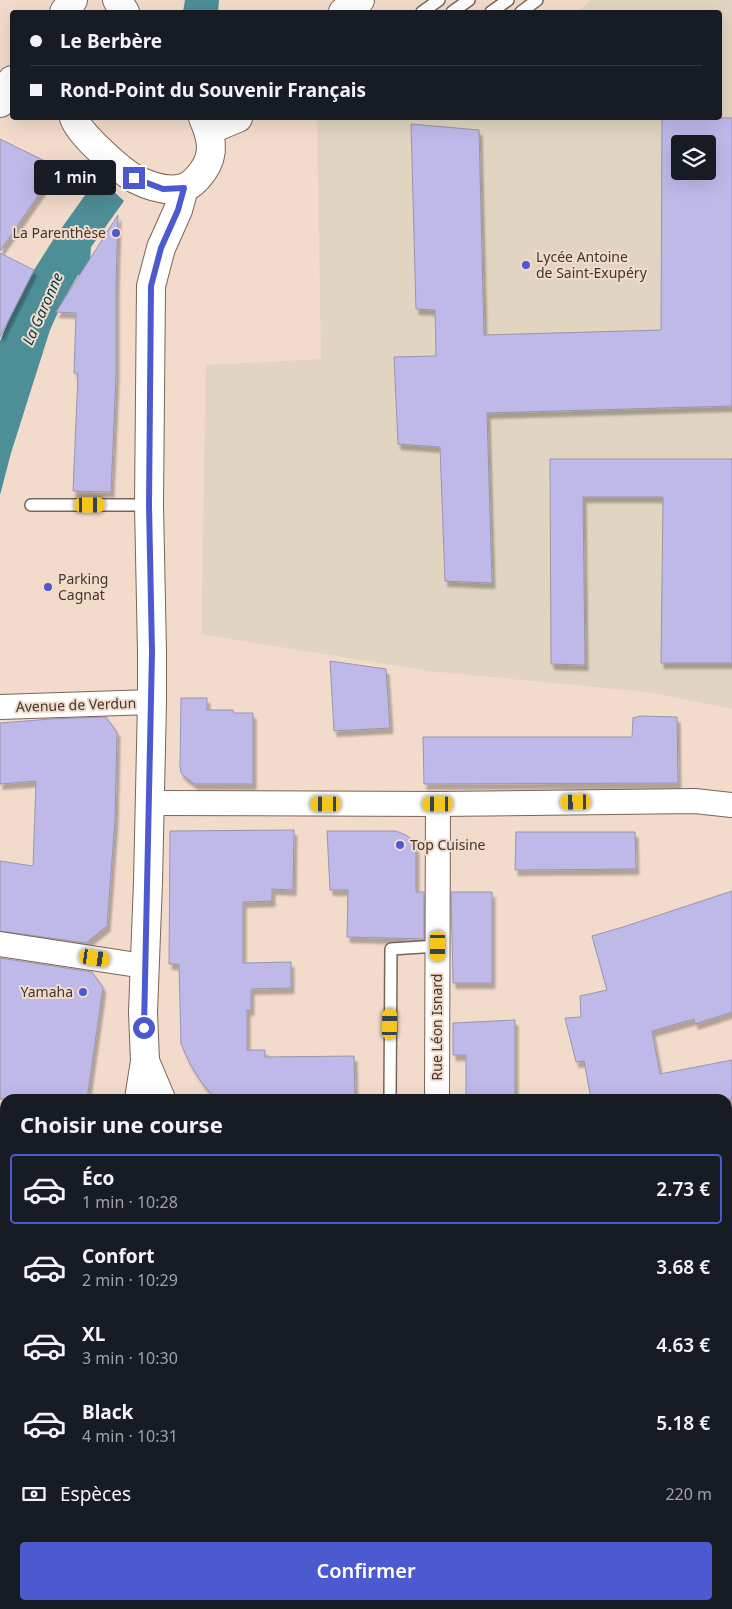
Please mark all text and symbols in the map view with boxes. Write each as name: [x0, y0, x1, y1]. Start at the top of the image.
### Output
text: Le Berbère: [60, 28, 162, 54]
text: Rond-Point du Souvenir Français: [60, 77, 366, 103]
map controls: [671, 135, 716, 180]
button: layers: [671, 135, 716, 180]
callout: 1 min: [34, 160, 116, 196]
text: 1 min: [53, 166, 97, 188]
route end: [123, 167, 145, 189]
place label: La Parenthèse: [13, 223, 106, 242]
marker: La Parenthèse: [110, 227, 122, 239]
place label: Lycée Antoine de Saint-Exupéry: [536, 247, 648, 282]
marker: Lycée Antoine de Saint-Exupéry: [520, 259, 532, 271]
water label: La Garonne: [17, 269, 67, 348]
car: [75, 498, 105, 513]
place label: Parking Cagnat: [58, 569, 108, 604]
marker: Parking Cagnat: [42, 581, 54, 593]
street label: Avenue de Verdun: [16, 693, 136, 716]
car: [560, 794, 591, 810]
car: [311, 797, 341, 812]
car: [423, 797, 453, 812]
place label: Top Cuisine: [410, 835, 486, 854]
marker: Top Cuisine: [394, 839, 406, 851]
car: [430, 931, 445, 961]
car: [79, 948, 110, 968]
street label: Rue Léon Isnard: [427, 974, 446, 1080]
place label: Yamaha: [20, 982, 73, 1001]
marker: Yamaha: [77, 986, 89, 998]
car: [382, 1009, 397, 1039]
route start: [133, 1017, 155, 1039]
text: Choisir une course: [20, 1109, 223, 1139]
text: Éco: [82, 1165, 114, 1191]
icon: car: [22, 1167, 67, 1212]
text: 2.73 €: [656, 1176, 710, 1202]
text: 1 min · 10:28: [82, 1191, 178, 1213]
text: Confort: [82, 1243, 154, 1269]
icon: car: [22, 1245, 67, 1290]
text: 3.68 €: [656, 1254, 710, 1280]
text: 2 min · 10:29: [82, 1269, 178, 1291]
text: XL: [82, 1321, 105, 1347]
icon: car: [22, 1323, 67, 1368]
text: 4.63 €: [656, 1332, 710, 1358]
text: 3 min · 10:30: [82, 1347, 178, 1369]
text: Black: [82, 1399, 133, 1425]
icon: car: [22, 1401, 67, 1446]
text: 5.18 €: [656, 1410, 710, 1436]
text: 4 min · 10:31: [82, 1425, 178, 1447]
icon: cash: [20, 1480, 48, 1508]
text: Espèces: [60, 1481, 131, 1507]
text: 220 m: [665, 1483, 712, 1505]
button: Confirmer: [20, 1542, 712, 1600]

